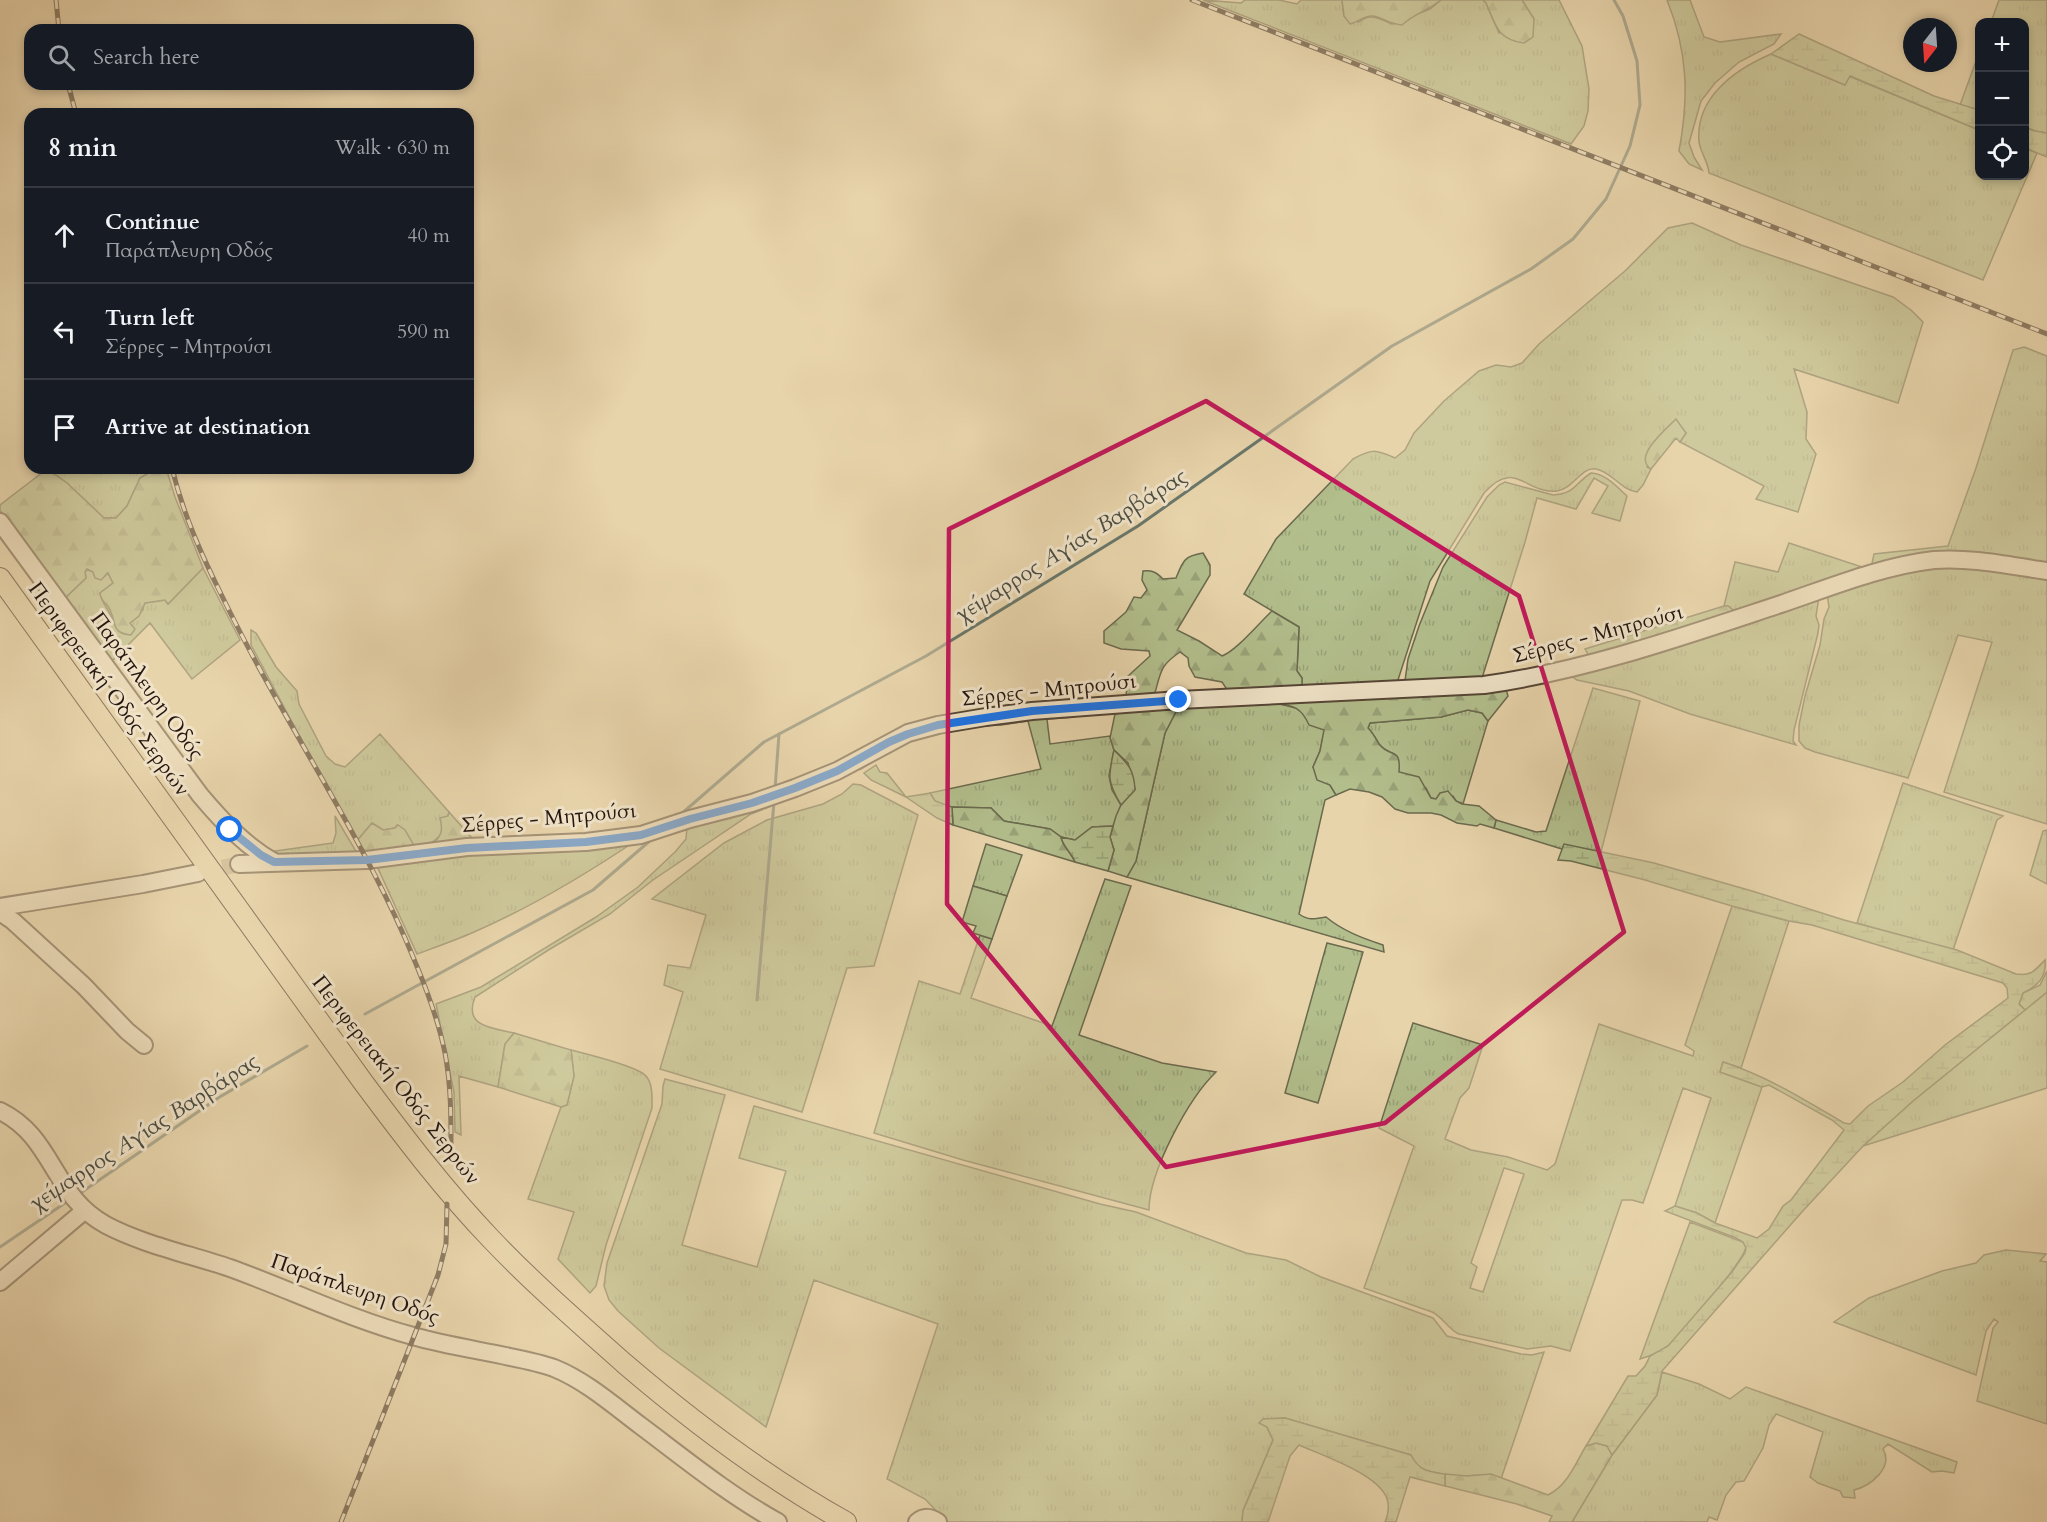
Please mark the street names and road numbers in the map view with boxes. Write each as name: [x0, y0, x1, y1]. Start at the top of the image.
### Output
street label: Περιφερειακή Οδός Σερρών: [21, 576, 197, 802]
street label: Σέρρες - Μητρούσι: [1509, 597, 1687, 671]
street label: Παράπλευρη Οδός: [83, 606, 211, 766]
street label: Σέρρες - Μητρούσι: [960, 666, 1138, 714]
street label: Σέρρες - Μητρούσι: [460, 796, 638, 840]
street label: Περιφερειακή Οδός Σερρών: [305, 969, 487, 1191]
street label: Παράπλευρη Οδός: [267, 1247, 443, 1331]

